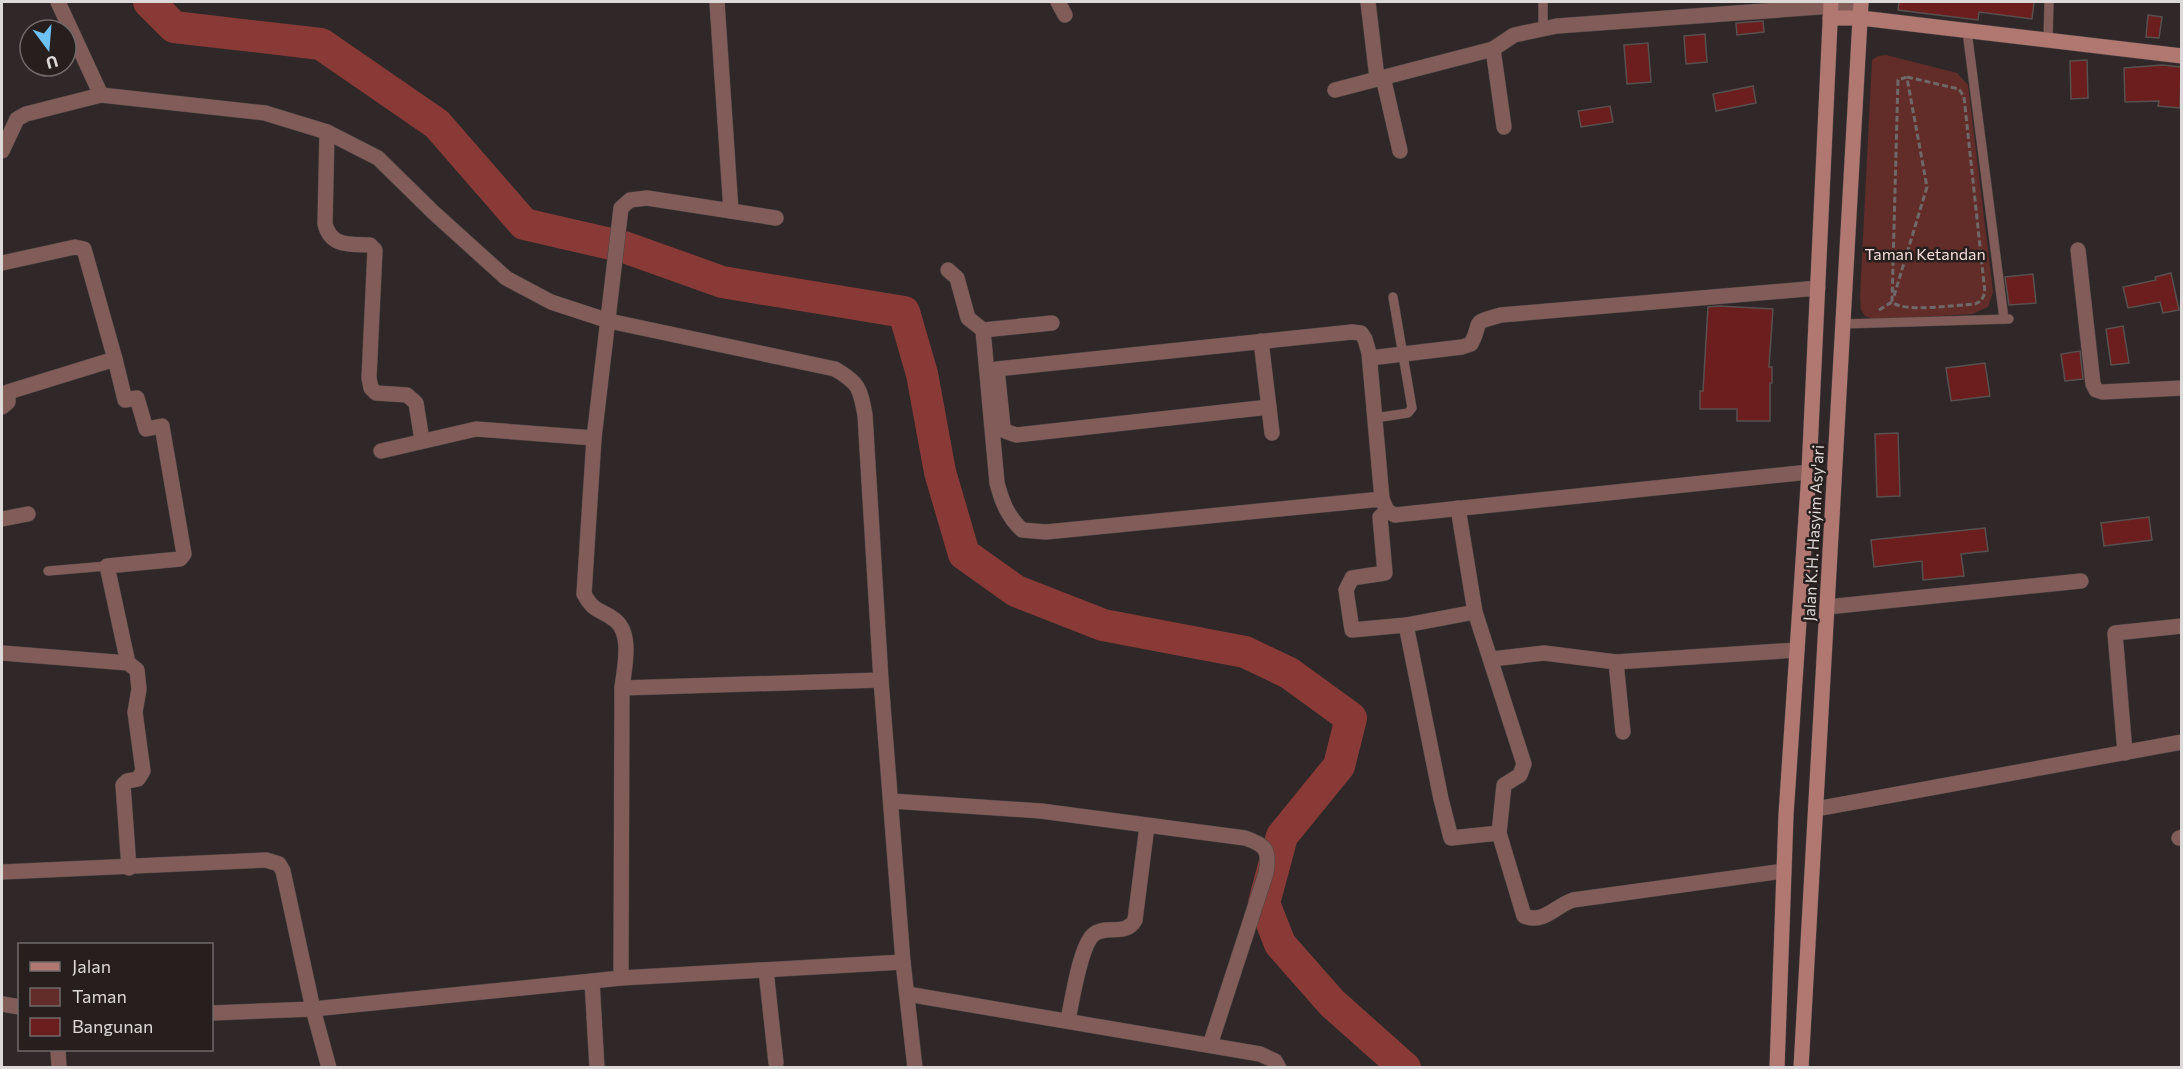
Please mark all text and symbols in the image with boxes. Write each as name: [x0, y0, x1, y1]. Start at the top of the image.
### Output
north arrow: [18, 18, 78, 78]
text: U: [44, 52, 60, 74]
park label: Taman Ketandan: [1864, 244, 1986, 263]
street label: Jalan K.H. Hasyim Asy'ari: [1799, 444, 1827, 622]
legend: [18, 943, 213, 1051]
text: Jalan: [72, 955, 111, 977]
text: Taman: [72, 985, 127, 1007]
text: Bangunan: [72, 1015, 153, 1037]

